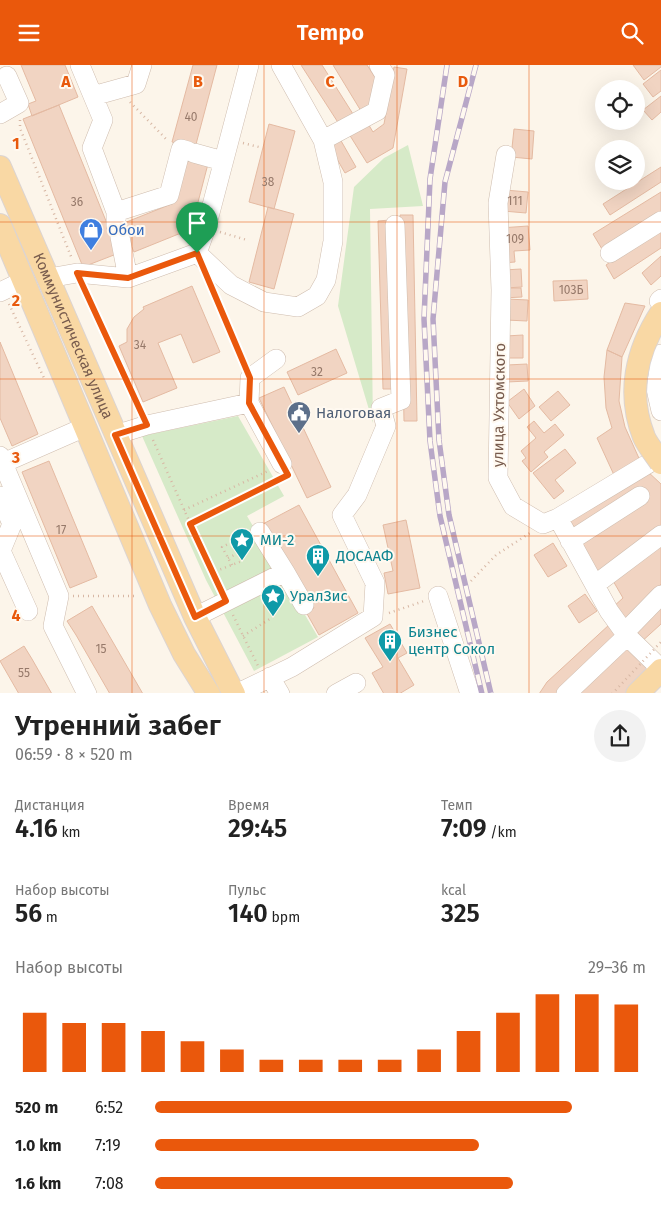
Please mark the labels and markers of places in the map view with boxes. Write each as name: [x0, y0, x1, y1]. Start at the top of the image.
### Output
pin: [176, 202, 218, 253]
shop icon: Обои: [78, 217, 104, 251]
place label: Обои: [108, 221, 145, 239]
public building icon: Налоговая: [286, 400, 312, 434]
place label: Налоговая: [316, 404, 391, 422]
place icon: МИ-2: [229, 527, 255, 561]
place label: МИ-2: [260, 531, 294, 549]
building icon: ДОСААФ: [305, 543, 331, 577]
place label: ДОСААФ: [335, 547, 393, 565]
place icon: УралЗис: [260, 583, 286, 617]
place label: УралЗис: [290, 587, 348, 605]
place label: Бизнес центр Сокол: [408, 623, 495, 658]
building icon: Бизнес центр Сокол: [377, 628, 403, 662]

